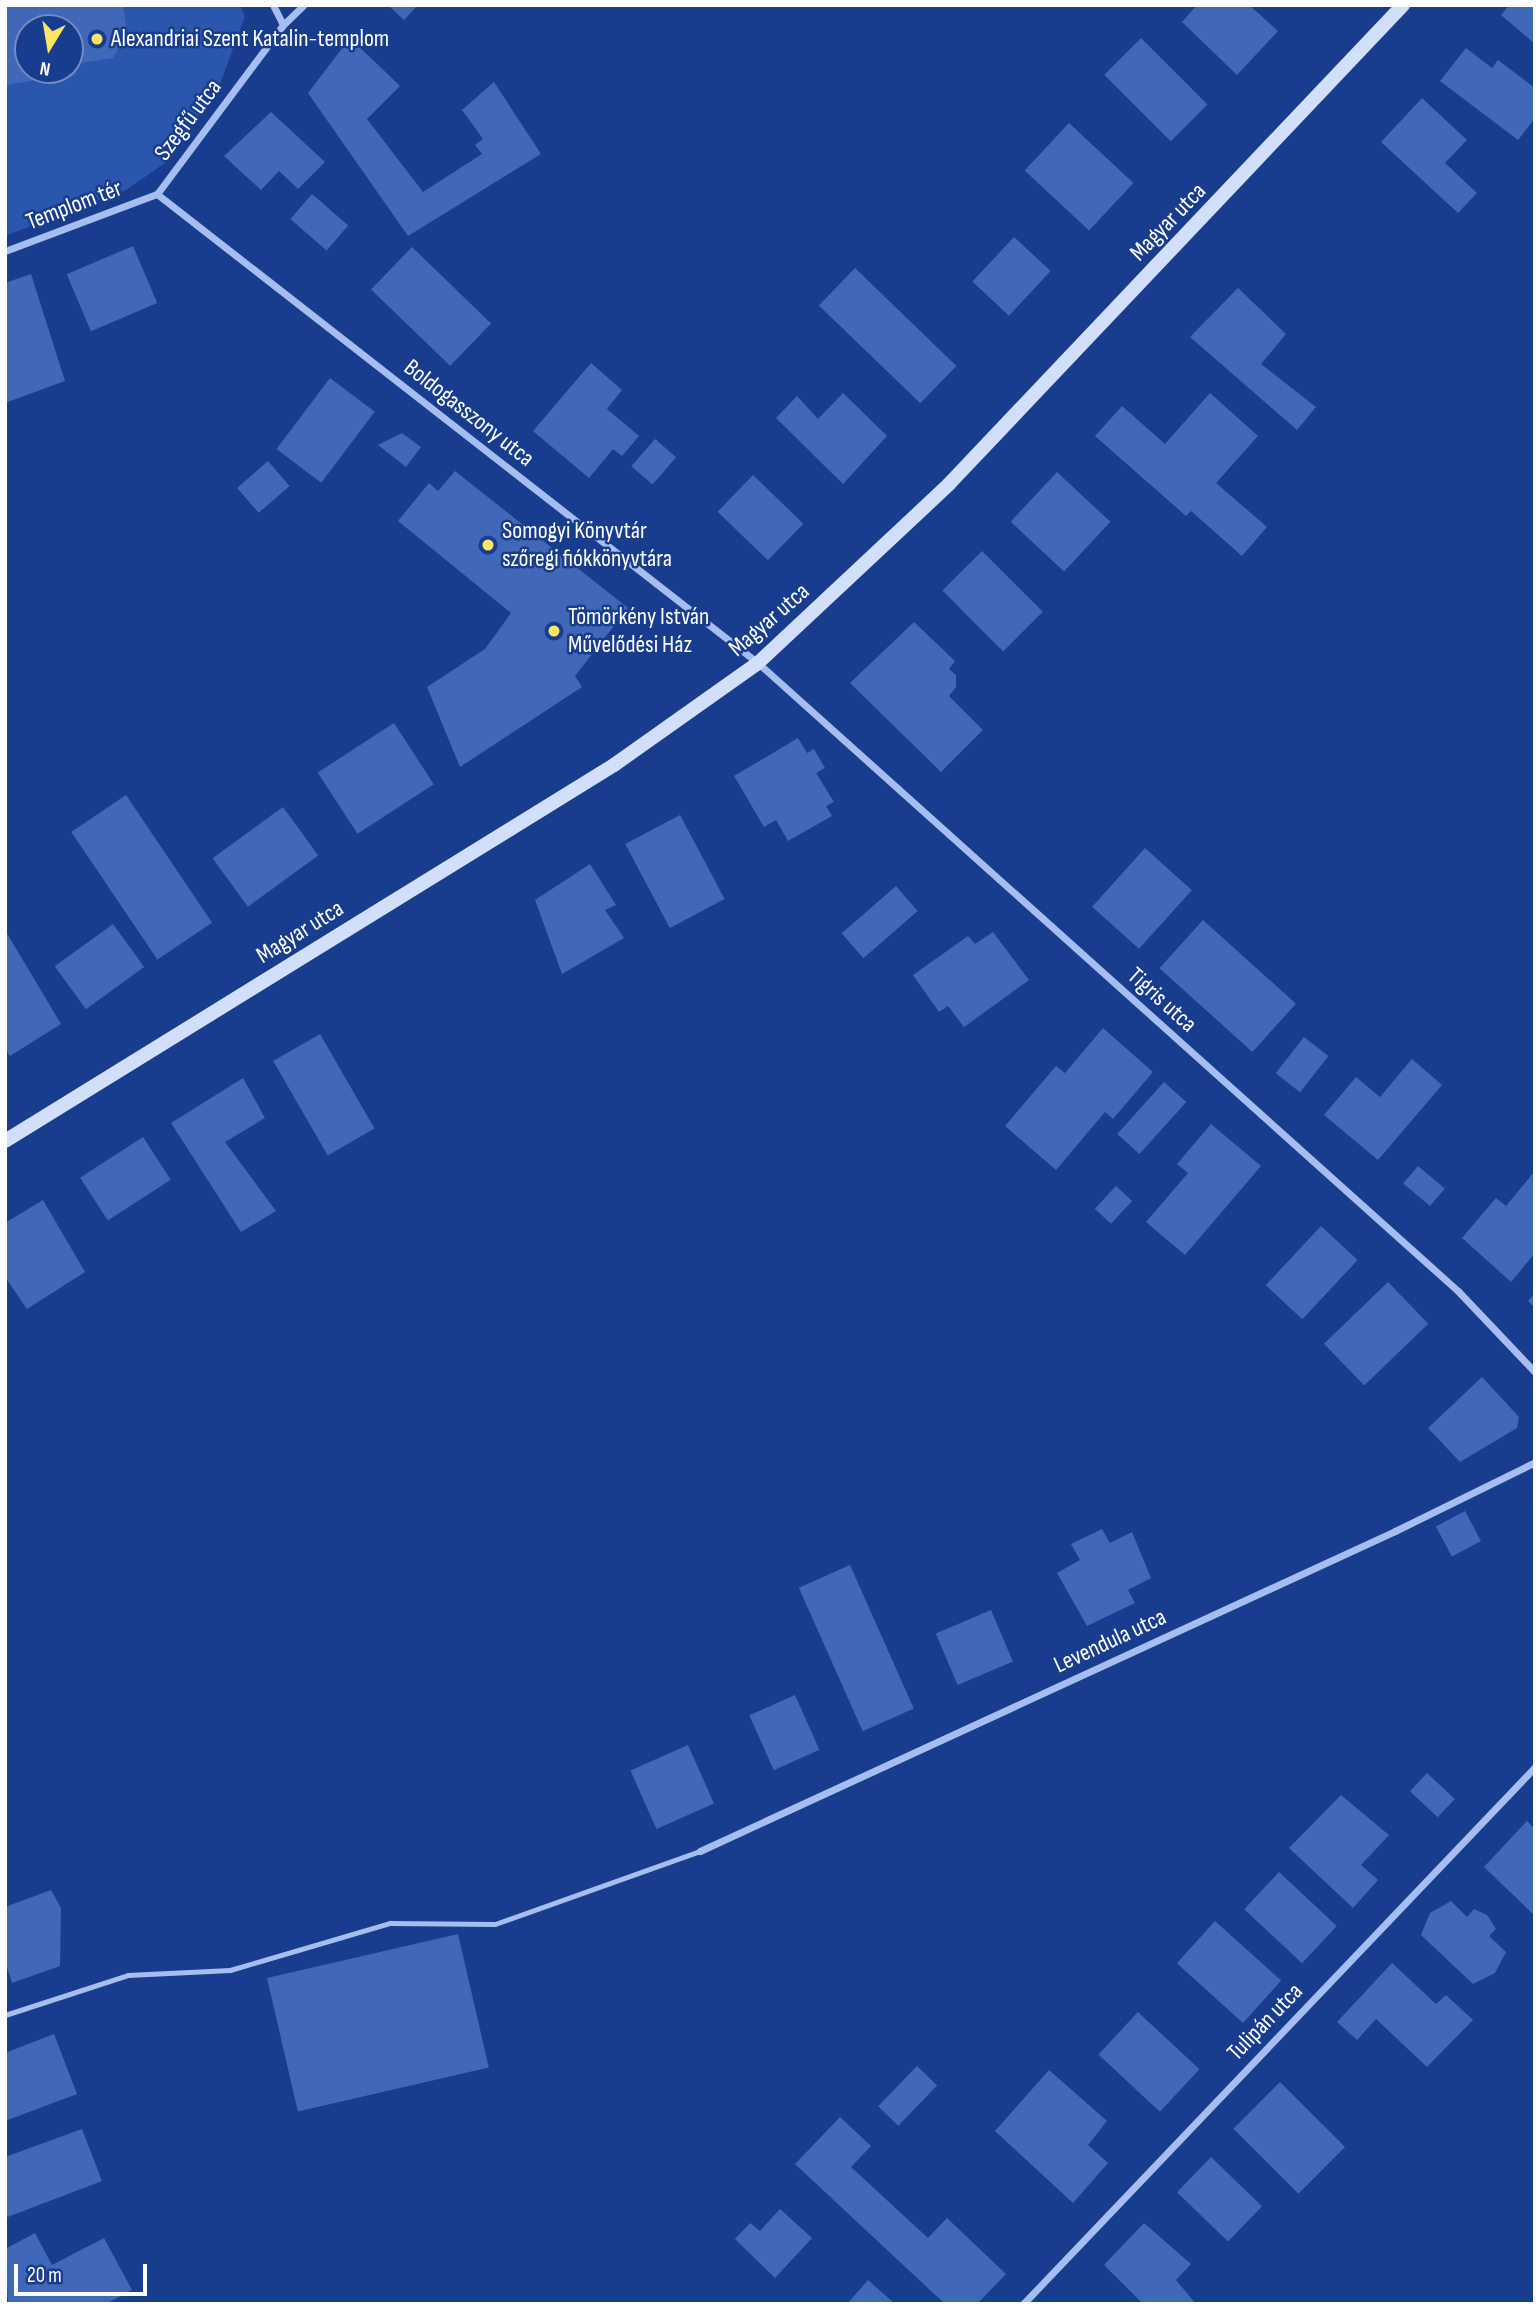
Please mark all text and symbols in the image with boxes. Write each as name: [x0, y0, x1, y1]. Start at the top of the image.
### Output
north arrow: [14, 14, 84, 84]
place label: Alexandriai Szent Katalin-templom: [111, 25, 389, 53]
marker: Alexandriai Szent Katalin-templom: [89, 31, 105, 47]
text: N: [38, 56, 52, 80]
street label: Szegfű utca: [148, 74, 228, 166]
street label: Templom tér: [22, 174, 126, 236]
street label: Magyar utca: [1124, 177, 1212, 267]
street label: Boldogasszony utca: [398, 353, 540, 473]
place label: Somogyi Könyvtár szőregi fiókkönyvtára: [502, 517, 672, 573]
marker: Somogyi Könyvtár szőregi fiókkönyvtára: [480, 537, 496, 553]
street label: Magyar utca: [723, 577, 815, 663]
place label: Tömörkény István Művelődési Ház: [568, 603, 709, 659]
marker: Tömörkény István Művelődési Ház: [546, 623, 562, 639]
street label: Magyar utca: [251, 894, 349, 970]
street label: Tigris utca: [1121, 961, 1203, 1039]
street label: Levendula utca: [1049, 1603, 1171, 1679]
street label: Tulipán utca: [1221, 1977, 1309, 2067]
scale bar: [18, 2250, 150, 2294]
text: 20 m: [27, 2263, 62, 2288]

